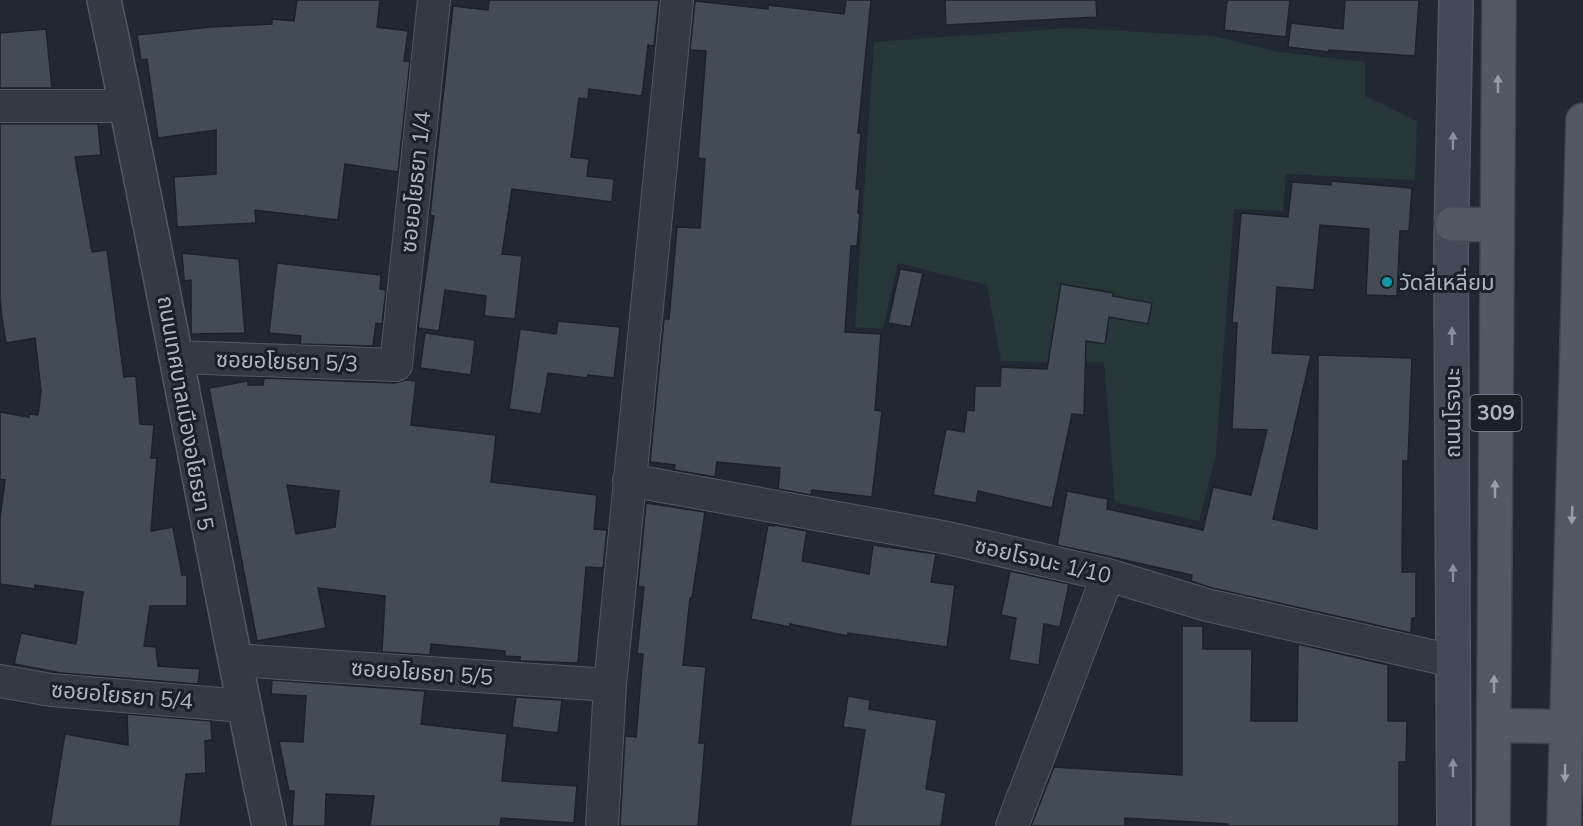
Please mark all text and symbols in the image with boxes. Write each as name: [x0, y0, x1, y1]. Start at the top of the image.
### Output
one-way arrow: [1493, 74, 1503, 93]
street label: ซอยอโยธยา 1/4: [394, 110, 436, 254]
one-way arrow: [1449, 131, 1458, 150]
place label: วัดสี่เหลี่ยม: [1399, 267, 1495, 296]
marker: วัดสี่เหลี่ยม: [1380, 275, 1394, 289]
street label: ถนนเทศบาลเมืองอโยธยา 5: [152, 293, 220, 533]
one-way arrow: [1447, 326, 1456, 345]
street label: ซอยอโยธยา 5/3: [215, 345, 359, 377]
street label: ถนนโรจนะ: [1438, 368, 1466, 458]
road number: 309: [1470, 395, 1522, 431]
one-way arrow: [1490, 479, 1500, 498]
one-way arrow: [1567, 505, 1577, 524]
street label: ซอยโรจนะ 1/10: [972, 531, 1114, 589]
one-way arrow: [1448, 563, 1458, 582]
street label: ซอยอโยธยา 5/5: [350, 653, 494, 691]
one-way arrow: [1489, 674, 1499, 693]
street label: ซอยอโยธยา 5/4: [50, 675, 194, 715]
one-way arrow: [1448, 758, 1458, 777]
one-way arrow: [1560, 763, 1570, 782]

